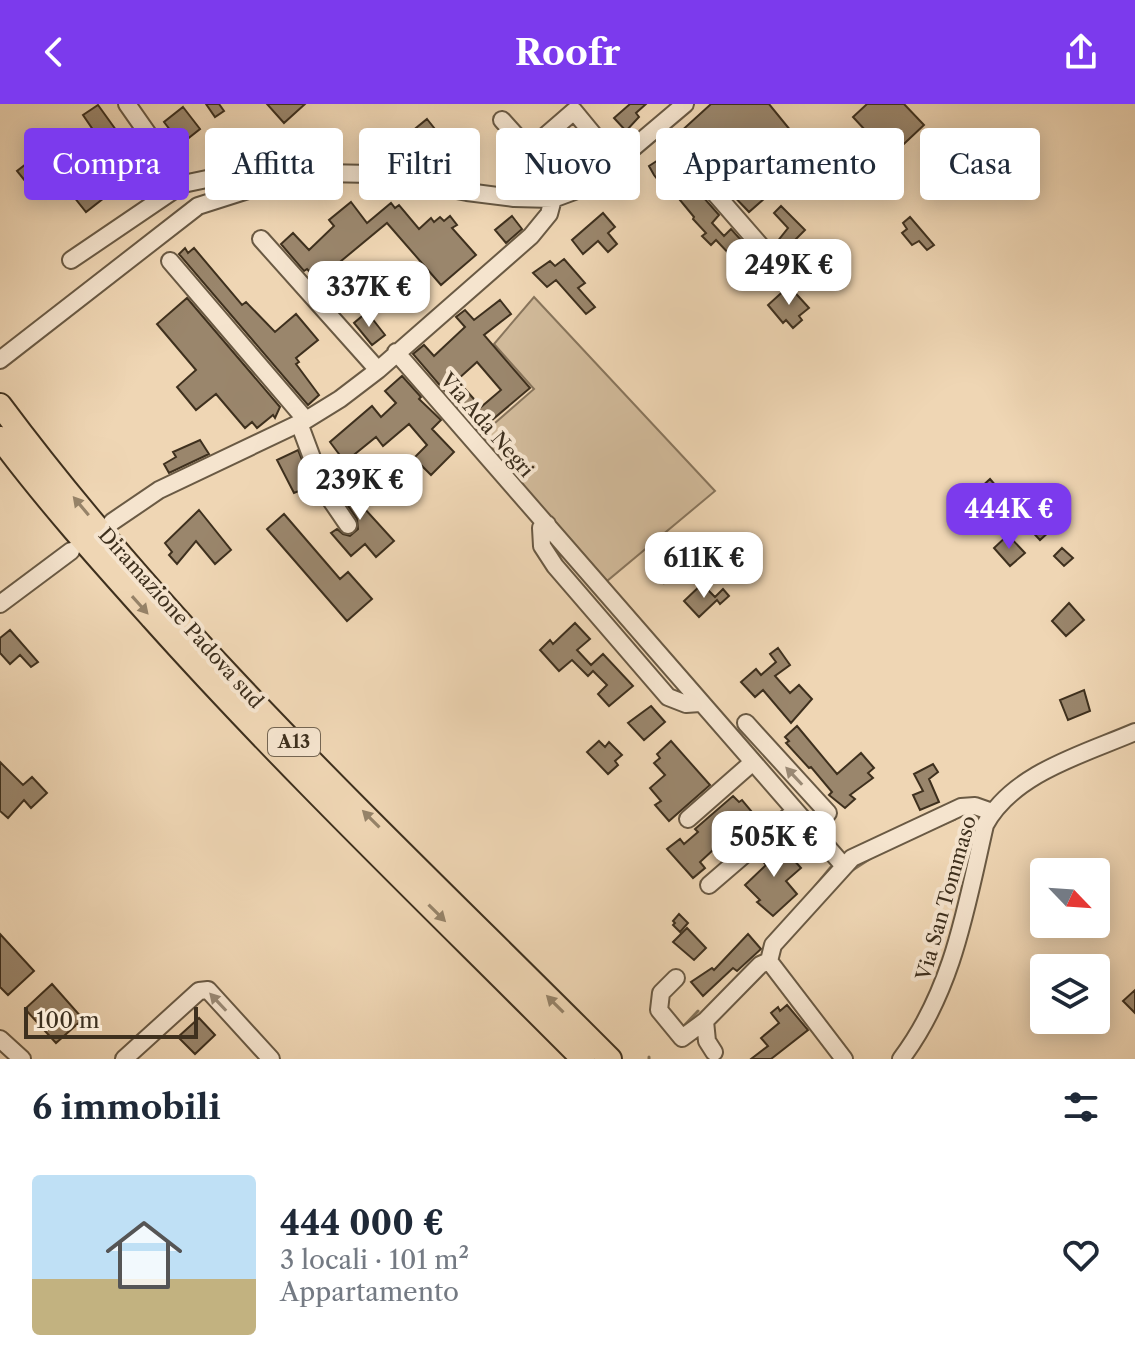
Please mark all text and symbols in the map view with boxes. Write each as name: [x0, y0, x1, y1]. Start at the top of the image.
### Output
icon: back: [32, 30, 76, 74]
text: Roofr: [515, 30, 620, 74]
icon: share: [1059, 30, 1103, 74]
chip: Compra: [24, 128, 189, 200]
chip: Affitta: [205, 128, 343, 200]
chip: Filtri: [359, 128, 480, 200]
chip: Nuovo: [496, 128, 640, 200]
chip: Appartamento: [656, 128, 904, 200]
chip: Casa: [920, 128, 1040, 200]
pin: 249K €: [724, 239, 854, 307]
text: 249K €: [744, 249, 834, 281]
pin: 337K €: [304, 261, 434, 329]
text: 337K €: [326, 271, 412, 303]
street label: Via Ada Negri: [435, 367, 539, 482]
pin: 239K €: [295, 454, 425, 522]
text: 239K €: [316, 464, 404, 496]
pin: 444K €: [944, 483, 1074, 551]
text: 444K €: [964, 493, 1054, 525]
one-way arrow: [72, 496, 90, 515]
street label: Diramazione Padova sud: [94, 523, 268, 713]
pin: 611K €: [639, 532, 769, 600]
text: 611K €: [663, 542, 745, 574]
one-way arrow: [131, 594, 148, 614]
road number: A13: [268, 728, 320, 756]
one-way arrow: [786, 767, 804, 786]
one-way arrow: [363, 810, 381, 829]
pin: 505K €: [709, 811, 839, 879]
street label: Via San Tommaso: [911, 813, 981, 984]
text: 505K €: [730, 821, 818, 853]
north arrow: [1030, 858, 1110, 938]
map controls: [1030, 858, 1110, 1034]
one-way arrow: [427, 903, 446, 921]
button: layers: [1030, 954, 1110, 1034]
one-way arrow: [210, 992, 228, 1011]
one-way arrow: [546, 995, 565, 1014]
scale bar: [24, 1003, 198, 1039]
text: 100 m: [36, 1007, 99, 1034]
icon: filters: [1059, 1085, 1103, 1129]
text: 6 immobili: [32, 1086, 221, 1128]
text: 444 000 €: [280, 1202, 444, 1244]
icon: home: [96, 1207, 192, 1303]
icon: heart: [1059, 1233, 1103, 1277]
text: 3 locali · 101 m²: [280, 1244, 469, 1276]
text: Appartamento: [280, 1276, 459, 1308]

